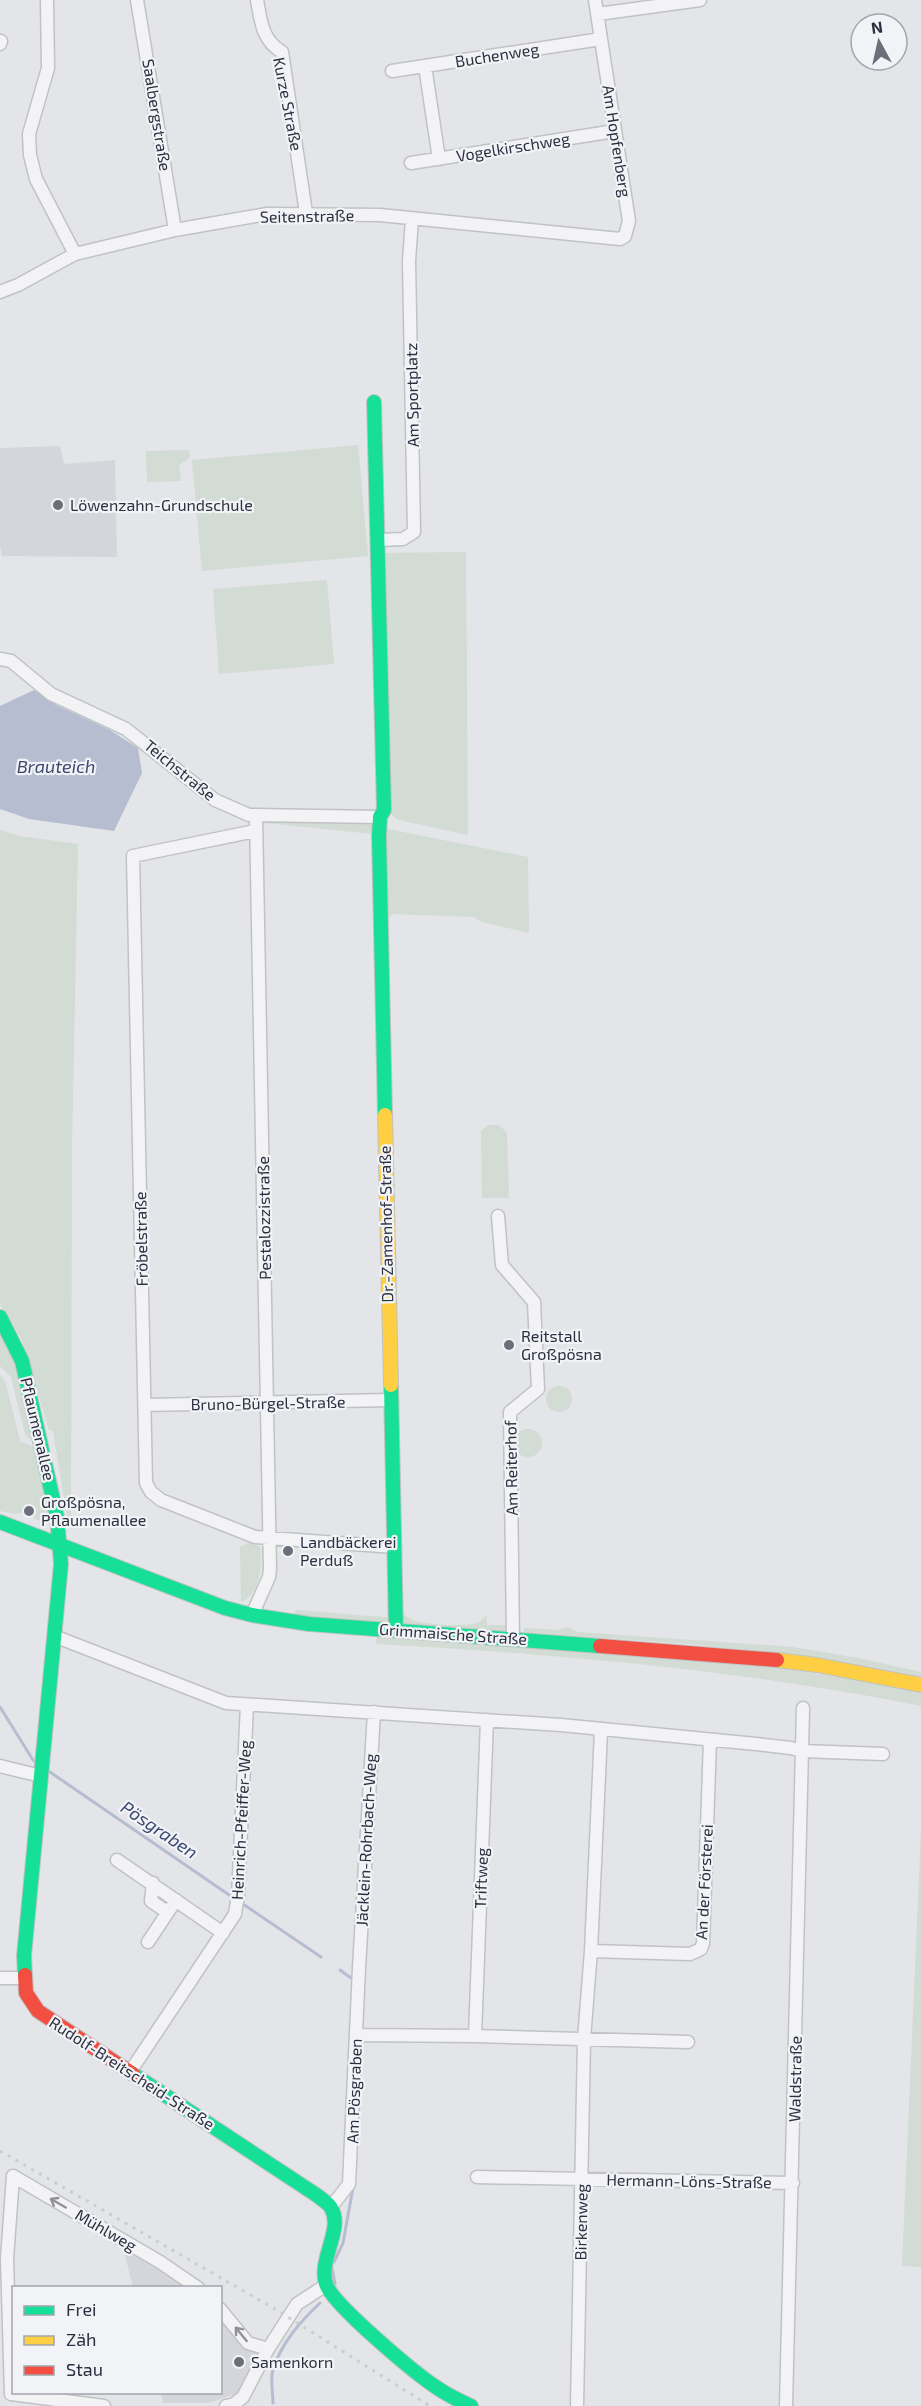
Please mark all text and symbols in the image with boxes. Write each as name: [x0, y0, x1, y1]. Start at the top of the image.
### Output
north arrow: [849, 12, 909, 72]
text: N: [870, 16, 884, 37]
street label: Buchenweg: [454, 38, 540, 71]
street label: Kurze Straße: [270, 56, 307, 152]
street label: Saalbergstraße: [139, 58, 176, 172]
street label: Am Hopfenberg: [599, 83, 636, 198]
street label: Vogelkirschweg: [455, 128, 571, 165]
street label: Seitenstraße: [260, 205, 354, 226]
street label: Am Sportplatz: [401, 343, 422, 447]
place label: Löwenzahn-Grundschule: [70, 495, 253, 514]
marker: Löwenzahn-Grundschule: [51, 498, 65, 512]
street label: Teichstraße: [141, 735, 220, 804]
water label: Brauteich: [17, 755, 95, 777]
street label: Dr.-Zamenhof-Straße: [375, 1145, 396, 1303]
street label: Pestalozzistraße: [253, 1156, 274, 1280]
street label: Fröbelstraße: [130, 1191, 151, 1287]
place label: Reitstall Großpösna: [521, 1326, 602, 1363]
marker: Reitstall Großpösna: [502, 1338, 516, 1352]
street label: Pflaumenallee: [17, 1375, 60, 1482]
street label: Bruno-Bürgel-Straße: [190, 1392, 346, 1413]
street label: Am Reiterhof: [500, 1419, 521, 1516]
place label: Großpösna, Pflaumenallee: [41, 1492, 146, 1529]
marker: Großpösna, Pflaumenallee: [22, 1504, 36, 1518]
place label: Landbäckerei Perduß: [300, 1532, 396, 1569]
marker: Landbäckerei Perduß: [281, 1544, 295, 1558]
street label: Grimmaische Straße: [378, 1619, 528, 1648]
street label: Heinrich-Pfeiffer-Weg: [227, 1739, 254, 1900]
street label: Jäcklein-Rohrbach-Weg: [351, 1753, 380, 1927]
water label: Pösgraben: [117, 1795, 202, 1863]
street label: An der Försterei: [691, 1824, 716, 1940]
street label: Triftweg: [470, 1847, 491, 1909]
street label: Rudolf-Breitscheid-Straße: [46, 2012, 218, 2133]
street label: Waldstraße: [784, 2036, 805, 2122]
street label: Am Pösgraben: [342, 2038, 365, 2144]
street label: Hermann-Löns-Straße: [606, 2170, 772, 2191]
street label: Birkenweg: [570, 2183, 591, 2261]
one-way arrow: [50, 2196, 67, 2208]
street label: Mühlweg: [72, 2204, 140, 2255]
legend: [12, 2286, 222, 2394]
text: Frei: [66, 2298, 97, 2320]
one-way arrow: [234, 2327, 248, 2342]
text: Zäh: [66, 2328, 97, 2350]
place label: Samenkorn: [251, 2352, 333, 2371]
marker: Samenkorn: [232, 2355, 246, 2369]
text: Stau: [66, 2358, 103, 2380]

